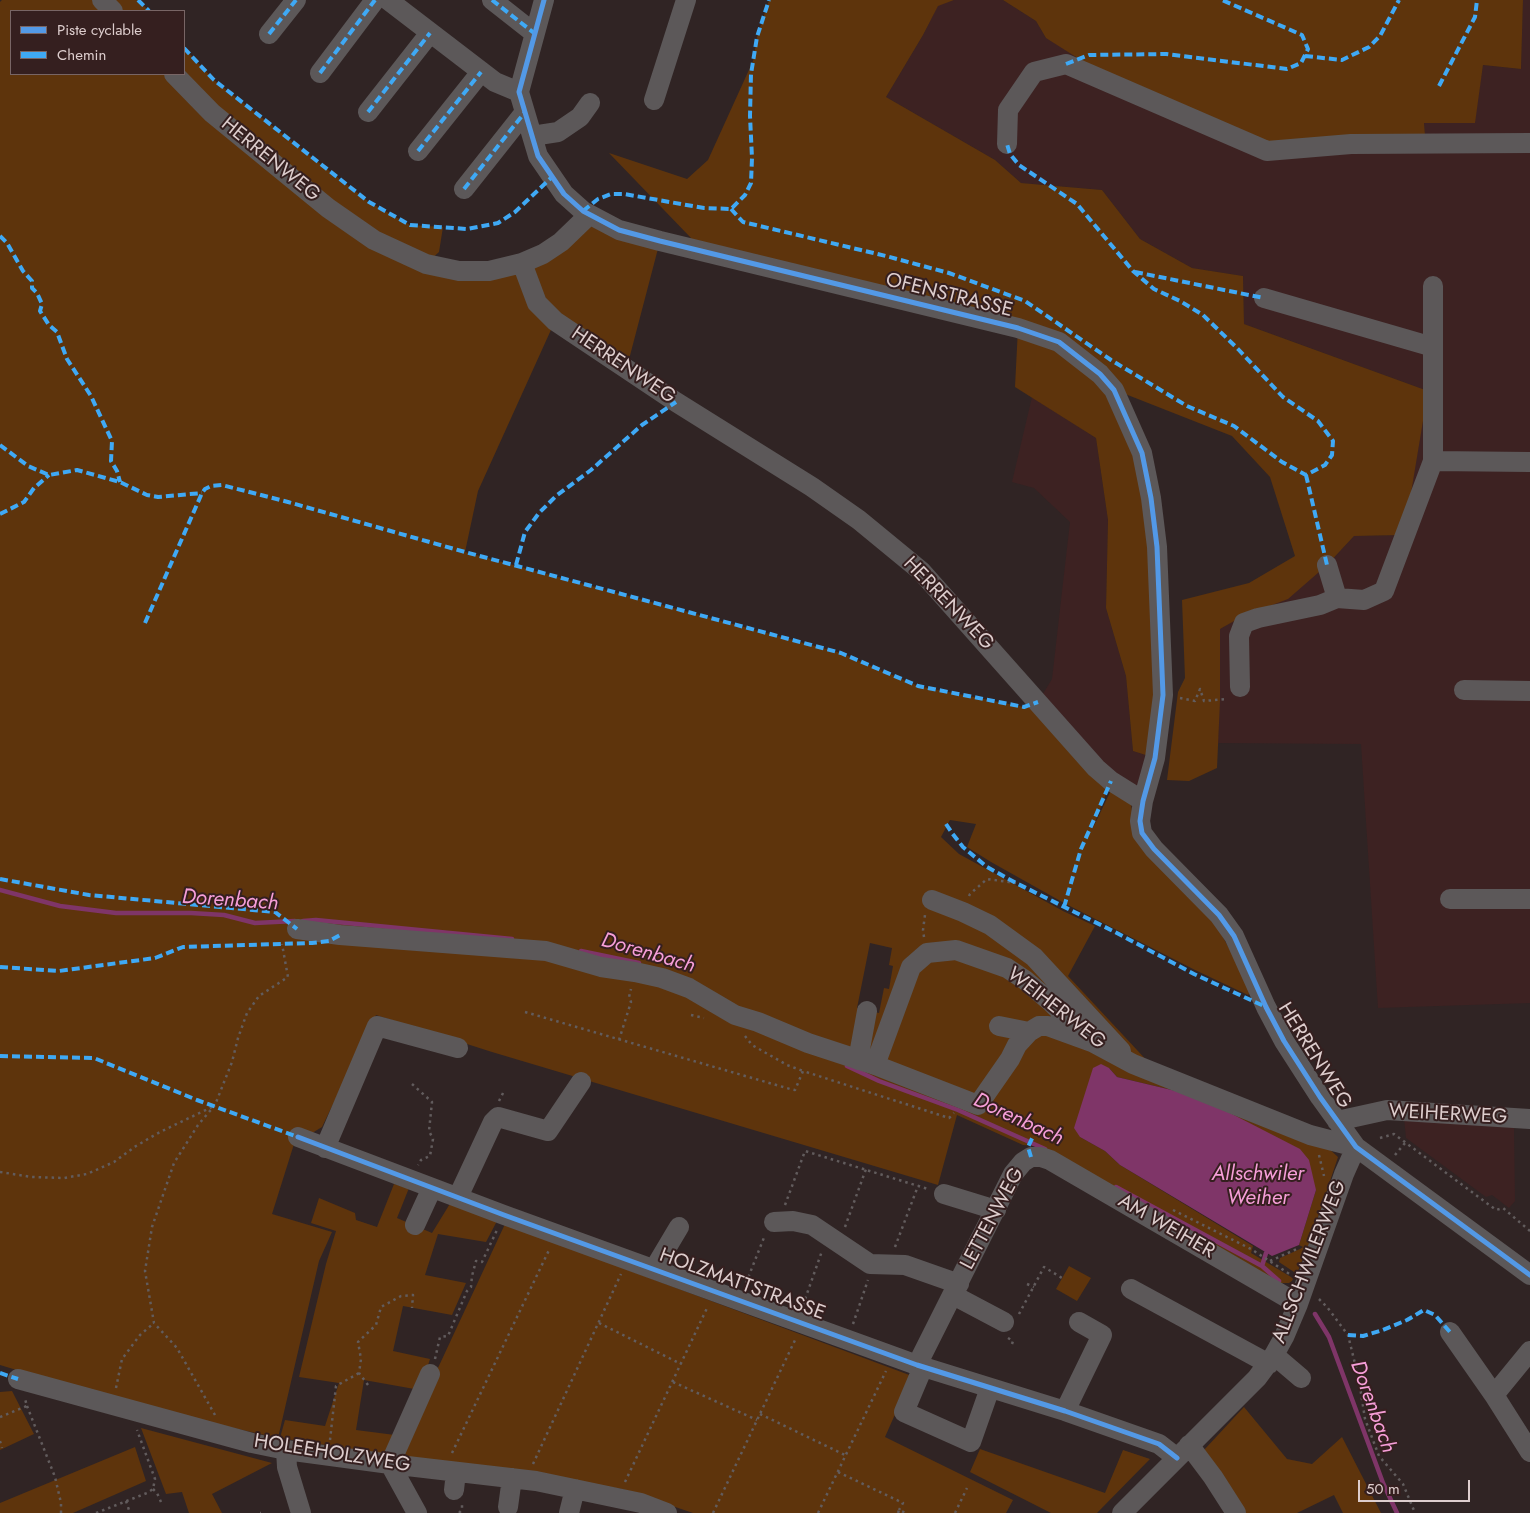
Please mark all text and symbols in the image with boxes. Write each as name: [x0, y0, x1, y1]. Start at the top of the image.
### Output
legend: [10, 10, 185, 75]
text: Piste cyclable: [57, 19, 142, 41]
text: Chemin: [57, 44, 106, 66]
street label: HERRENWEG: [216, 113, 324, 207]
street label: OFENSTRASSE: [883, 269, 1015, 323]
street label: HERRENWEG: [566, 322, 680, 410]
street label: HERRENWEG: [898, 552, 998, 656]
water label: Dorenbach: [181, 885, 279, 917]
water label: Dorenbach: [598, 929, 698, 979]
street label: WEIHERWEG: [1002, 963, 1110, 1055]
street label: HERRENWEG: [1272, 999, 1356, 1113]
water label: Dorenbach: [969, 1088, 1067, 1152]
street label: WEIHERWEG: [1388, 1100, 1508, 1130]
water label: Allschwiler Weiher: [1212, 1162, 1304, 1212]
street label: LETTENWEG: [956, 1164, 1030, 1274]
street label: ALLSCHWILERWEG: [1268, 1177, 1352, 1347]
street label: AM WEIHER: [1113, 1190, 1219, 1264]
street label: HOLZMATTSTRASSE: [656, 1244, 828, 1326]
water label: Dorenbach: [1344, 1357, 1400, 1457]
street label: HOLEEHOLZWEG: [252, 1430, 412, 1478]
scale bar: [1360, 1470, 1472, 1502]
text: 50 m: [1366, 1478, 1400, 1500]

